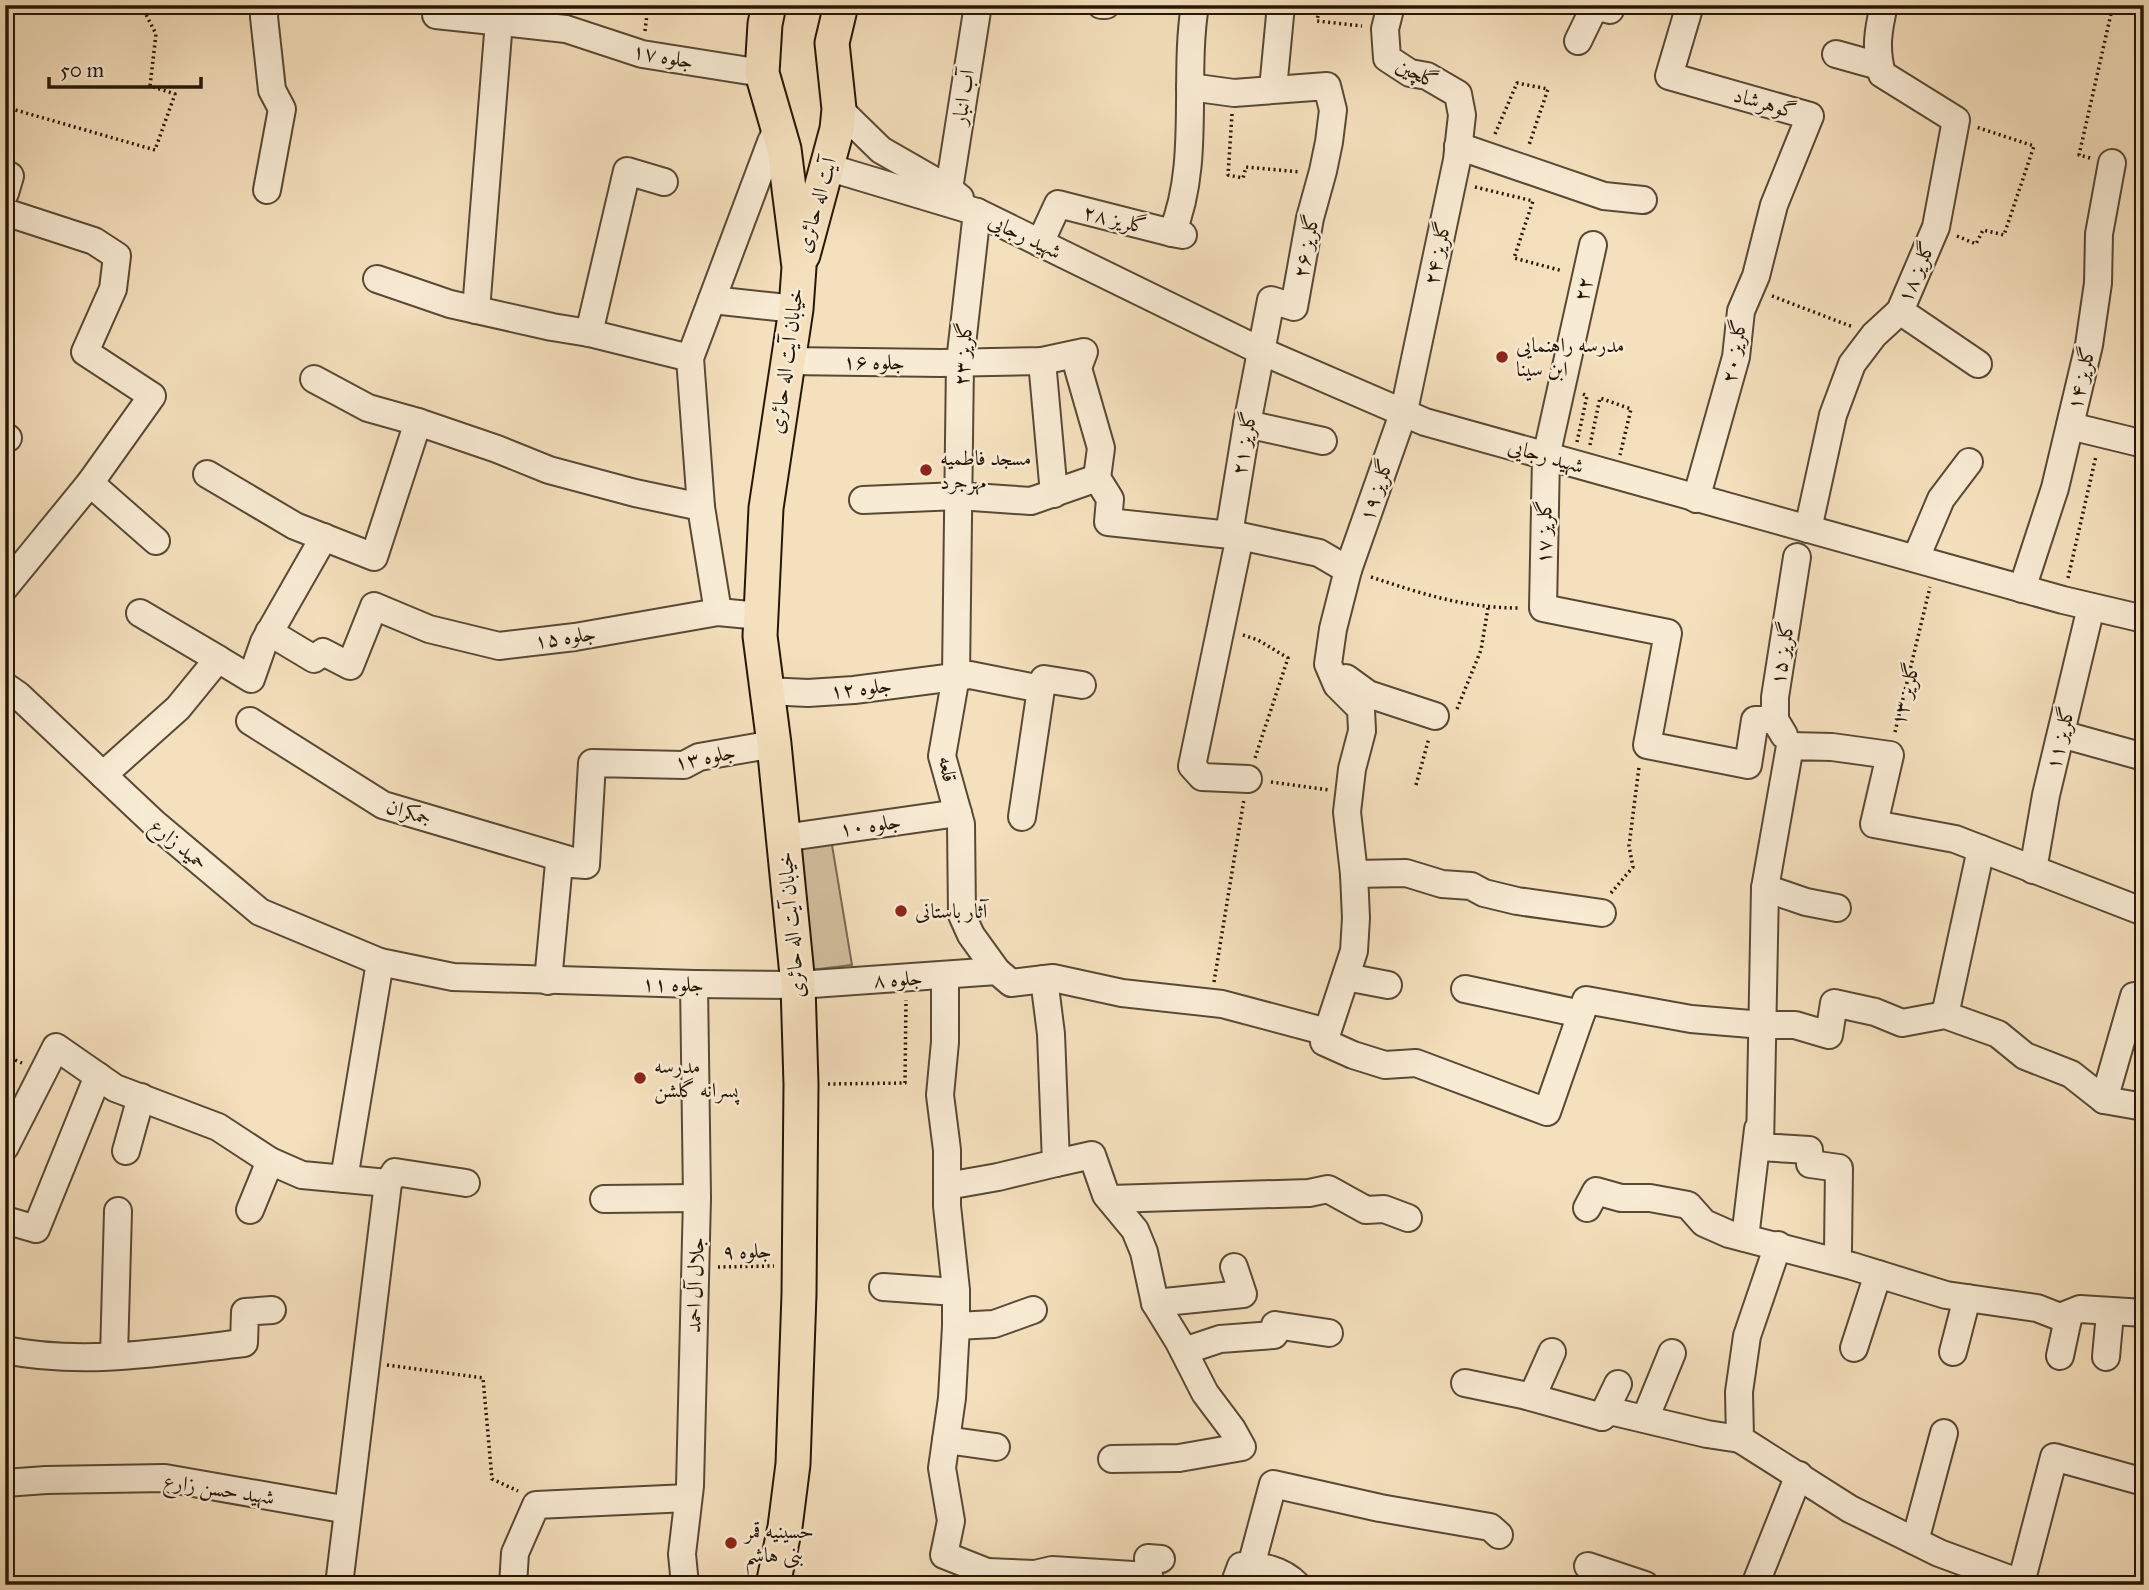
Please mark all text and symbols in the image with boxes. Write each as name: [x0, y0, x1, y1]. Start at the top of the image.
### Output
street label: جلوه ۱۷: [630, 37, 696, 75]
scale bar: [49, 46, 201, 90]
street label: گلچین: [1391, 52, 1442, 95]
text: 50 m: [60, 57, 105, 83]
street label: آب انبار: [946, 65, 981, 128]
street label: گوهرشاد: [1731, 82, 1799, 124]
street label: آیت اله حائری: [790, 152, 843, 256]
street label: گلریز ۲۸: [1081, 199, 1149, 239]
street label: شهید رجایی: [984, 207, 1066, 266]
street label: گلریز ۲۶: [1287, 212, 1325, 280]
street label: گلریز ۲۴: [1418, 219, 1456, 287]
street label: گلریز ۱۸: [1891, 237, 1941, 307]
street label: ۲۲: [1568, 274, 1598, 304]
street label: خیابان آیت اله حائری: [763, 286, 809, 436]
street label: گلریز ۲۰: [1716, 317, 1752, 385]
street label: گلریز ۲۳: [948, 321, 978, 387]
place label: مدرسه راهنمایی ابن سینا: [1516, 332, 1624, 382]
street label: گلریز ۱۴: [2061, 344, 2101, 412]
street label: جلوه ۱۶: [843, 348, 905, 376]
marker: مدرسه راهنمایی ابن سینا: [1494, 349, 1510, 365]
street label: گلریز ۲۱: [1226, 409, 1262, 477]
street label: شهید رجایی: [1505, 433, 1587, 480]
place label: مسجد فاطمیه مهرجرد: [940, 445, 1031, 496]
street label: گلریز ۱۹: [1353, 455, 1399, 525]
marker: مسجد فاطمیه مهرجرد: [918, 462, 934, 478]
street label: گلریز ۱۷: [1530, 500, 1558, 564]
street label: گلریز ۱۵: [1764, 619, 1800, 687]
street label: جلوه ۱۵: [533, 620, 597, 654]
street label: گلریز ۱۳: [1885, 660, 1925, 728]
street label: جلوه ۱۲: [829, 672, 893, 704]
street label: گلریز ۱۱: [2040, 704, 2080, 772]
street label: جلوه ۱۳: [672, 738, 738, 776]
street label: قلعه: [933, 754, 963, 784]
street label: جمکران: [383, 793, 435, 831]
street label: جلوه ۱۰: [838, 808, 902, 842]
street label: حمید زارع: [142, 812, 213, 879]
street label: خیابان آیت اله حائری: [772, 851, 810, 999]
place label: آثار باستانی: [915, 898, 990, 924]
marker: آثار باستانی: [893, 903, 909, 919]
street label: جلوه ۸: [873, 965, 923, 993]
street label: جلوه ۱۱: [642, 970, 704, 998]
place label: مدرسه پسرانه گلشن: [654, 1053, 740, 1105]
marker: مدرسه پسرانه گلشن: [632, 1070, 648, 1086]
street label: جلال آل احمد: [680, 1237, 710, 1333]
street label: جلوه ۹: [722, 1238, 772, 1264]
street label: شهید حسن زارع: [161, 1467, 276, 1516]
place label: حسینیه قمر بنی هاشم: [743, 1518, 814, 1576]
marker: حسینیه قمر بنی هاشم: [723, 1535, 739, 1551]

